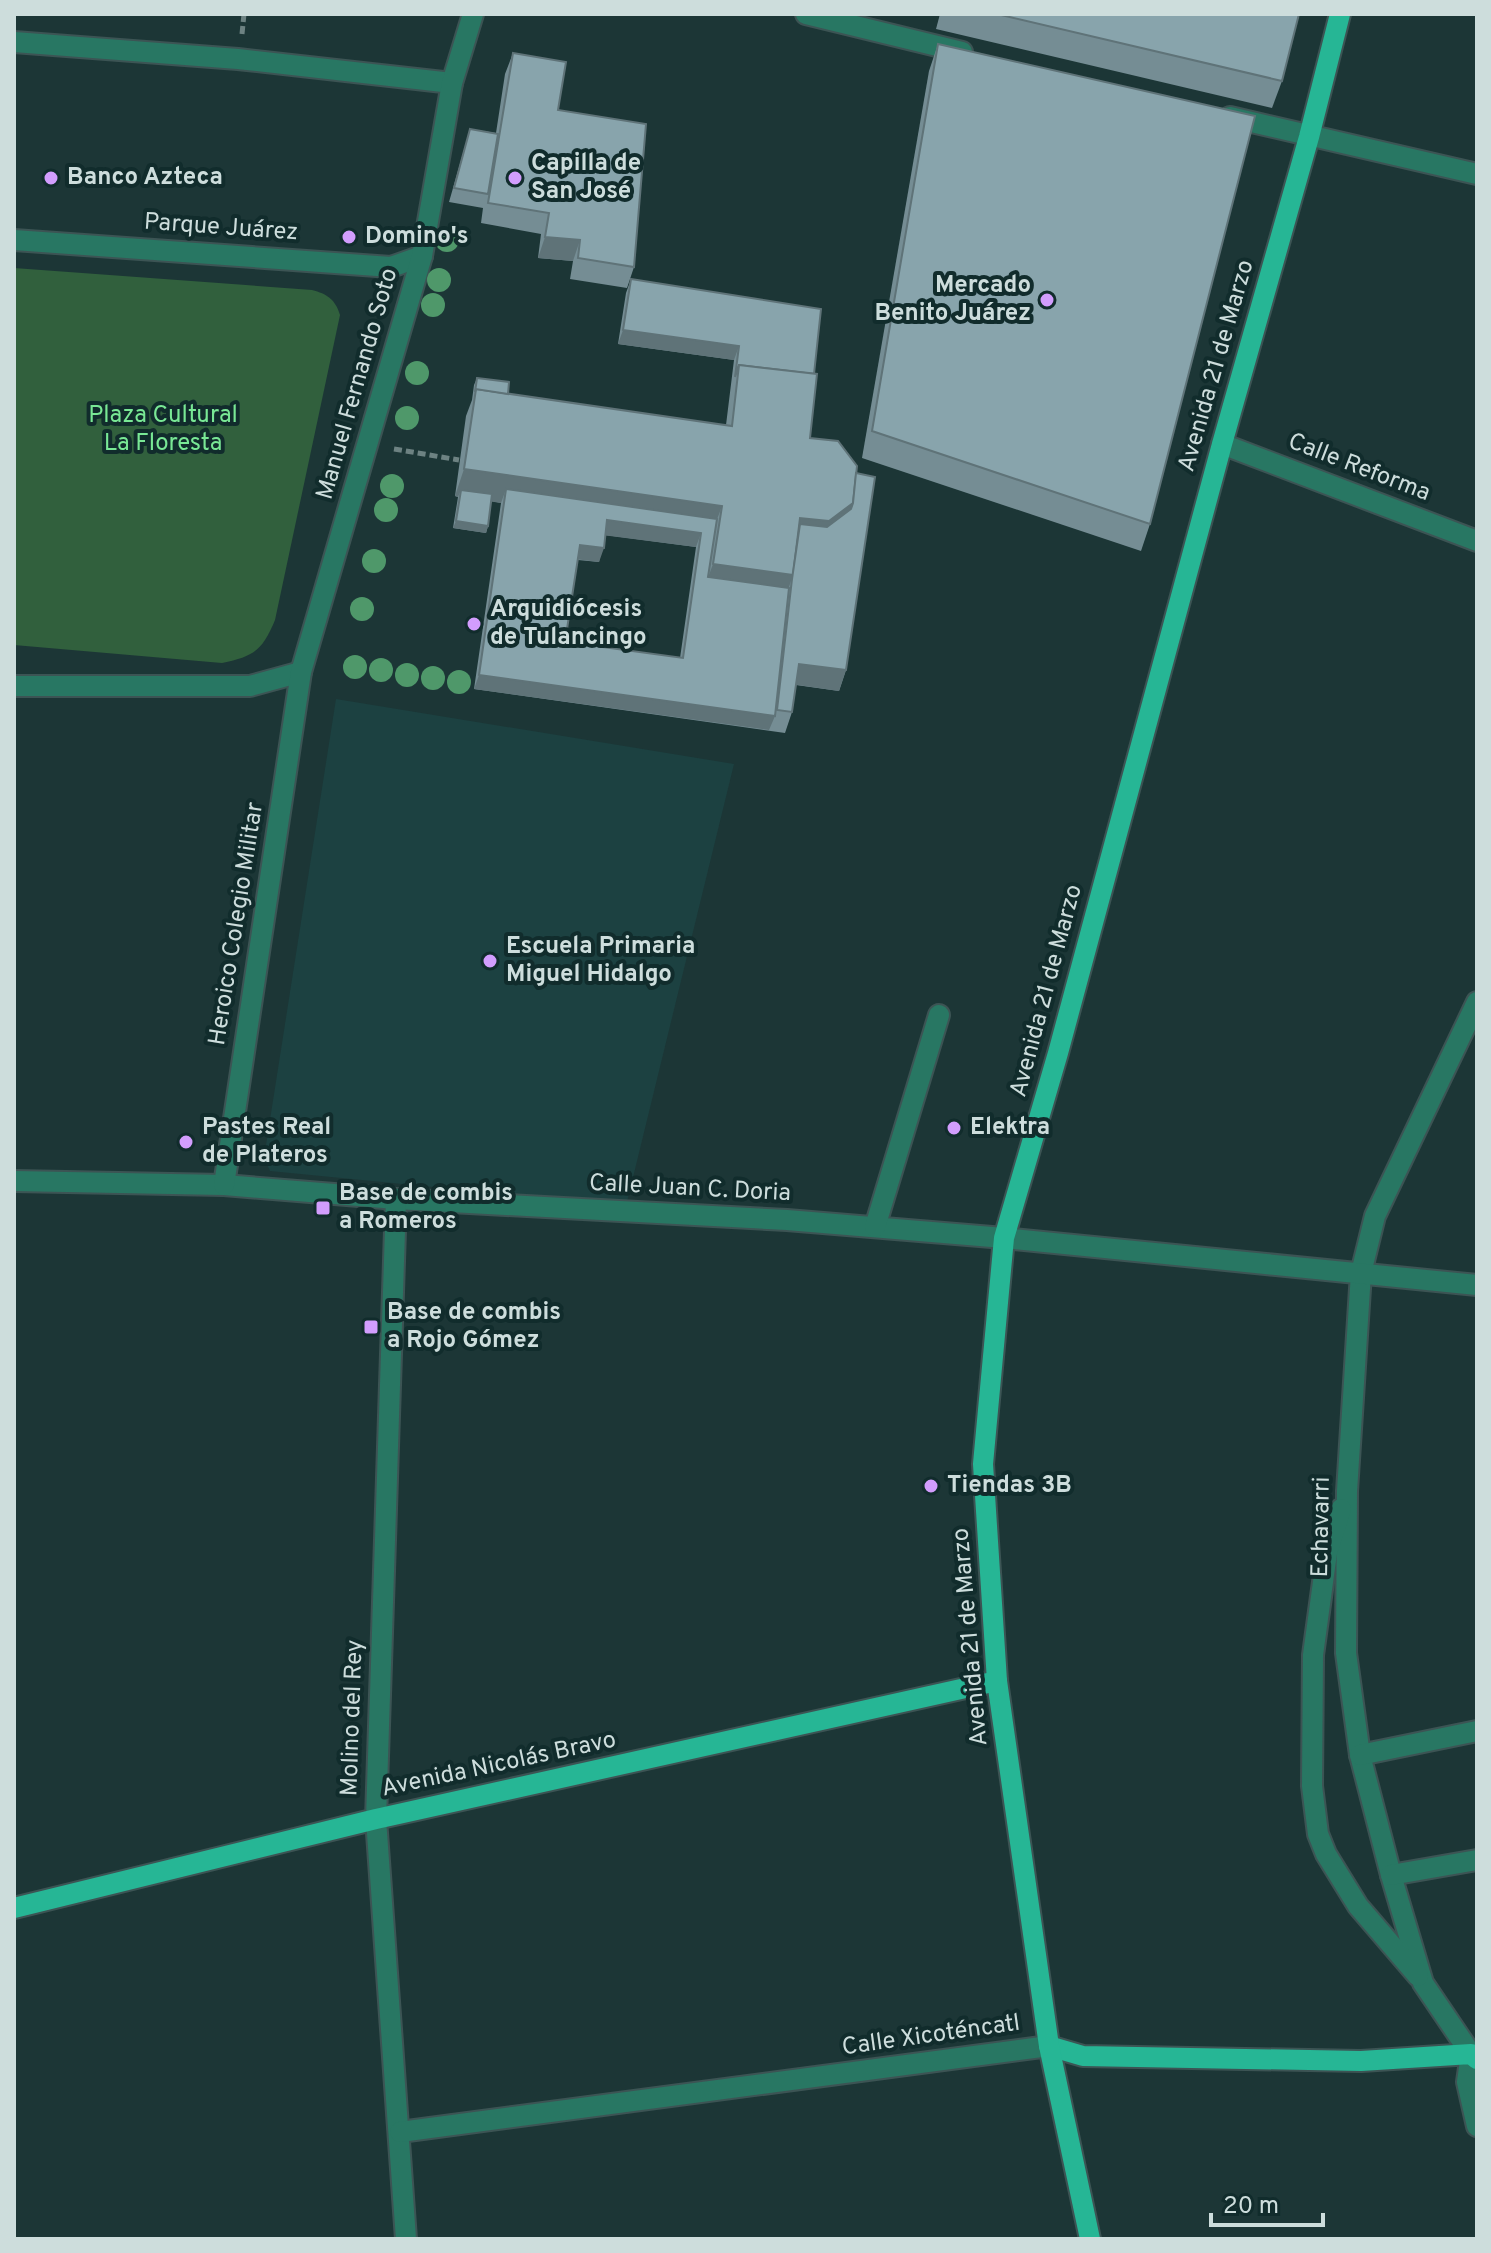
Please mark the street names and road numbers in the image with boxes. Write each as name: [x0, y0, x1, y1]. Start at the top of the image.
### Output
street label: Parque Juárez: [143, 208, 299, 248]
street label: Avenida 21 de Marzo: [1172, 257, 1262, 475]
street label: Manuel Fernando Soto: [311, 265, 405, 503]
street label: Calle Reforma: [1284, 427, 1434, 509]
street label: Heroico Colegio Militar: [203, 800, 271, 1048]
street label: Avenida 21 de Marzo: [1004, 881, 1090, 1101]
street label: Calle Juan C. Doria: [588, 1169, 792, 1209]
street label: Echavarri: [1306, 1476, 1338, 1578]
street label: Avenida 21 de Marzo: [947, 1527, 995, 1747]
street label: Molino del Rey: [335, 1639, 371, 1797]
street label: Avenida Nicolás Bravo: [379, 1725, 619, 1805]
street label: Calle Xicoténcatl: [840, 2009, 1022, 2063]

